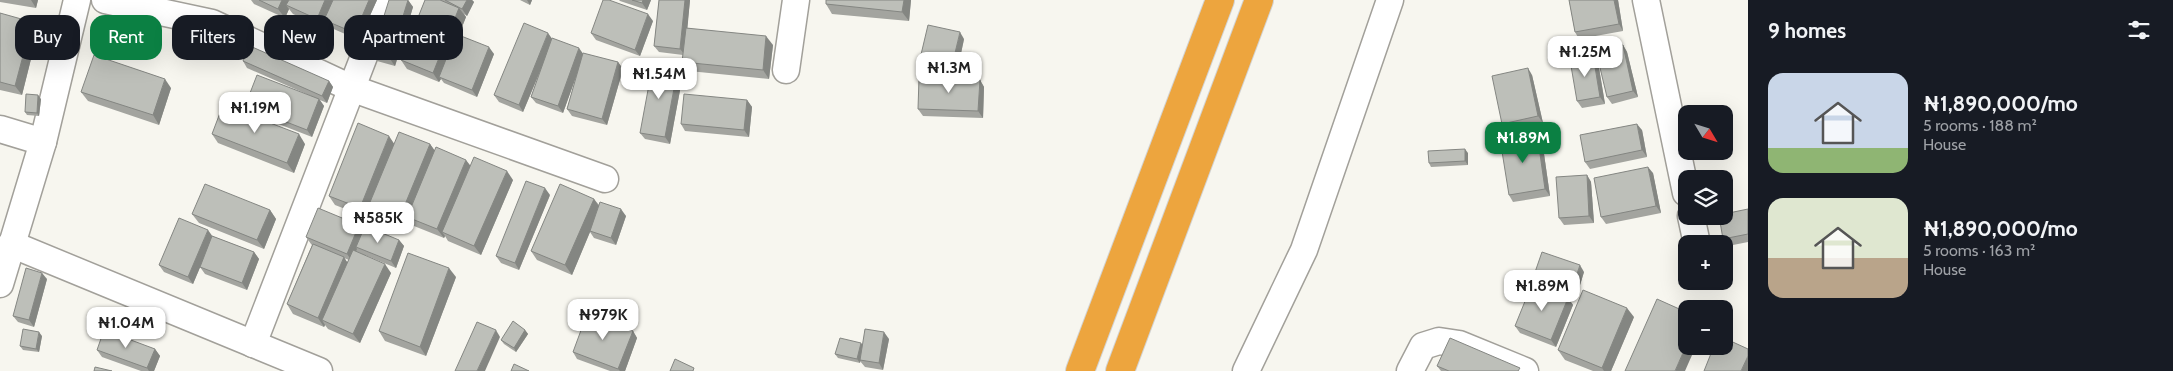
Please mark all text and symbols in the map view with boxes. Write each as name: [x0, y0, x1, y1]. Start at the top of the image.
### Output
chip: Buy: [15, 15, 80, 60]
chip: Rent: [90, 15, 162, 60]
chip: Filters: [172, 15, 254, 60]
chip: New: [264, 15, 334, 60]
chip: Apartment: [344, 15, 463, 60]
icon: filters: [2125, 16, 2153, 44]
text: 9 homes: [1768, 18, 1846, 43]
pin: ₦1.25M: [1544, 36, 1626, 78]
text: ₦1.25M: [1559, 42, 1611, 61]
pin: ₦1.3M: [914, 52, 984, 94]
pin: ₦1.54M: [618, 58, 700, 100]
text: ₦1.3M: [927, 58, 971, 77]
text: ₦1.54M: [632, 64, 686, 83]
text: ₦1,890,000/mo: [1923, 91, 2078, 116]
pin: ₦1.19M: [214, 92, 296, 134]
icon: home: [1808, 93, 1868, 153]
text: ₦1.19M: [230, 98, 280, 117]
north arrow: [1678, 105, 1732, 160]
map controls: [1678, 105, 1733, 355]
text: 5 rooms · 188 m²: [1923, 116, 2037, 135]
pin: ₦1.89M: [1482, 121, 1564, 164]
text: ₦1.89M: [1496, 128, 1550, 147]
text: House: [1923, 135, 1966, 154]
button: layers: [1678, 170, 1733, 225]
pin: ₦585K: [343, 202, 413, 244]
text: ₦585K: [353, 208, 403, 227]
text: ₦1,890,000/mo: [1923, 216, 2078, 241]
icon: home: [1808, 218, 1868, 278]
button: +: [1678, 235, 1733, 290]
text: 5 rooms · 163 m²: [1923, 241, 2035, 260]
text: House: [1923, 260, 1966, 279]
pin: ₦1.89M: [1501, 270, 1583, 312]
text: ₦1.89M: [1515, 276, 1569, 295]
pin: ₦979K: [568, 298, 638, 341]
button: −: [1678, 300, 1733, 355]
text: ₦979K: [578, 305, 628, 324]
pin: ₦1.04M: [85, 306, 167, 349]
text: ₦1.04M: [98, 313, 154, 332]

